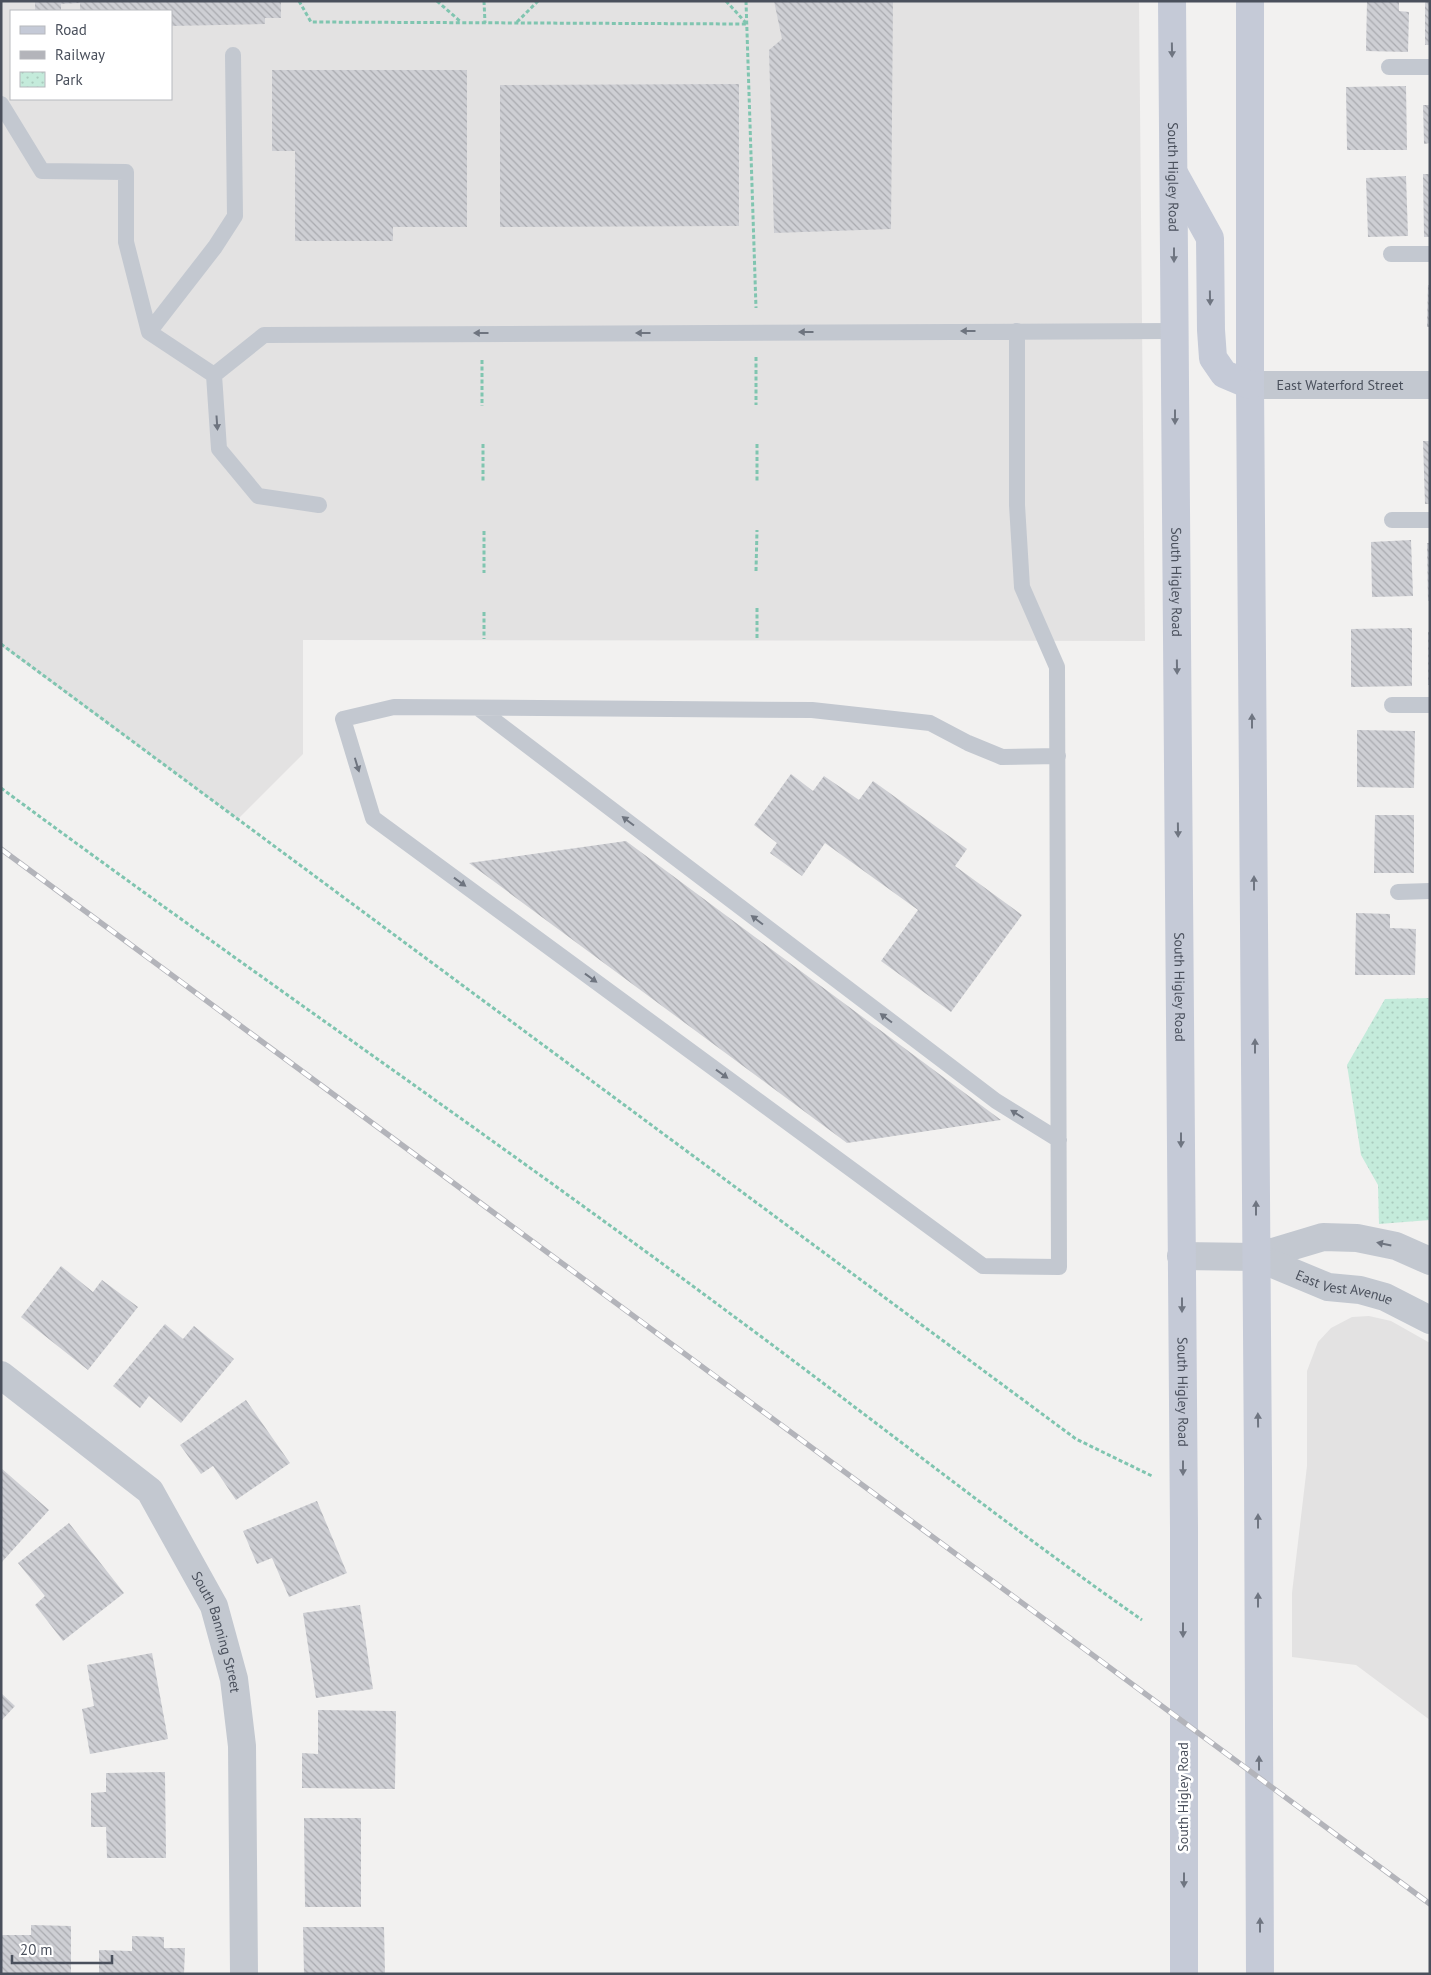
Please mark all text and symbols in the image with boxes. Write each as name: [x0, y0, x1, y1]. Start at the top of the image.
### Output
legend: [10, 10, 172, 100]
text: Road: [55, 20, 87, 39]
one-way arrow: [1169, 42, 1177, 58]
text: Railway: [55, 45, 105, 64]
text: Park: [55, 70, 83, 89]
street label: South Higley Road: [1164, 122, 1183, 232]
one-way arrow: [1170, 247, 1178, 263]
one-way arrow: [1206, 291, 1214, 307]
one-way arrow: [960, 327, 976, 335]
one-way arrow: [797, 328, 813, 336]
one-way arrow: [472, 329, 488, 337]
one-way arrow: [635, 329, 651, 337]
street label: East Waterford Street: [1277, 376, 1404, 394]
one-way arrow: [1171, 410, 1179, 426]
one-way arrow: [214, 416, 222, 432]
street label: South Higley Road: [1167, 527, 1186, 637]
one-way arrow: [1173, 660, 1181, 676]
one-way arrow: [1248, 712, 1256, 728]
one-way arrow: [354, 758, 362, 773]
one-way arrow: [621, 816, 634, 827]
one-way arrow: [1174, 822, 1182, 838]
one-way arrow: [1250, 875, 1258, 891]
one-way arrow: [453, 876, 466, 887]
one-way arrow: [751, 914, 764, 925]
street label: South Higley Road: [1170, 932, 1189, 1042]
one-way arrow: [584, 973, 598, 983]
one-way arrow: [879, 1013, 893, 1023]
one-way arrow: [1251, 1037, 1259, 1053]
one-way arrow: [715, 1069, 729, 1079]
one-way arrow: [1011, 1110, 1024, 1119]
one-way arrow: [1177, 1132, 1185, 1148]
one-way arrow: [1252, 1200, 1260, 1216]
one-way arrow: [1377, 1240, 1392, 1248]
street label: East Vest Avenue: [1293, 1266, 1396, 1309]
one-way arrow: [1178, 1297, 1186, 1313]
street label: South Higley Road: [1173, 1337, 1192, 1447]
one-way arrow: [1254, 1411, 1262, 1427]
one-way arrow: [1179, 1460, 1187, 1476]
one-way arrow: [1254, 1513, 1262, 1529]
street label: South Banning Street: [188, 1568, 245, 1694]
one-way arrow: [1254, 1592, 1262, 1608]
one-way arrow: [1179, 1622, 1187, 1638]
street label: South Higley Road: [1174, 1742, 1192, 1852]
one-way arrow: [1255, 1754, 1263, 1770]
one-way arrow: [1180, 1872, 1188, 1888]
one-way arrow: [1256, 1917, 1264, 1933]
scale bar: [12, 1932, 112, 1964]
text: 20 m: [20, 1940, 53, 1959]

